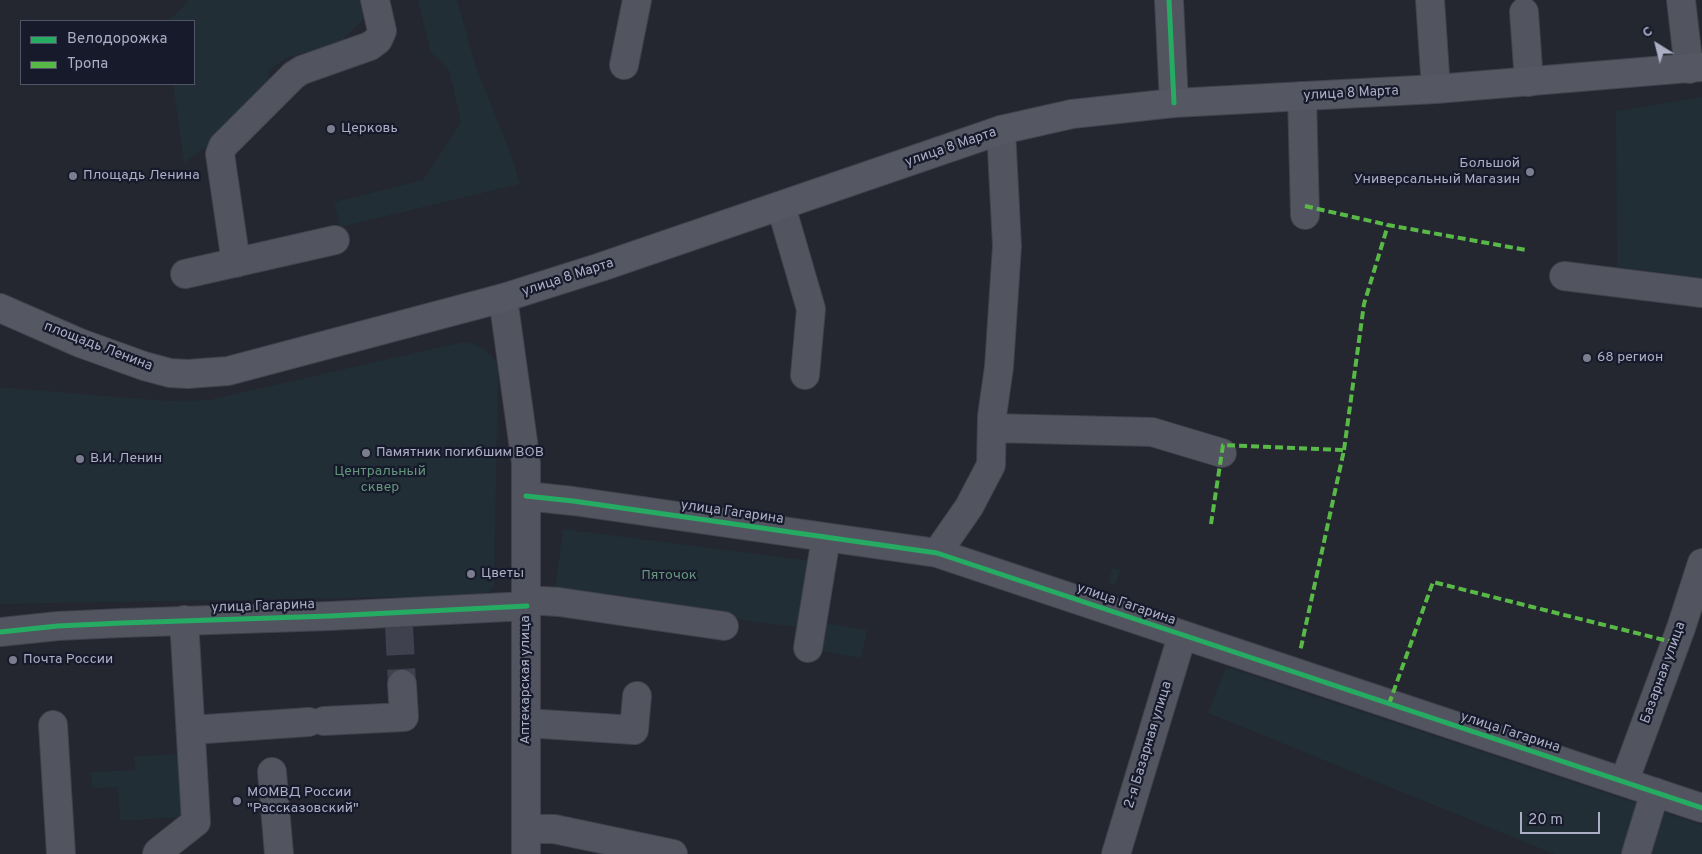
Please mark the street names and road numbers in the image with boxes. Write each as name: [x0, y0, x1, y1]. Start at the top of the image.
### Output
street label: улица 8 Марта: [1303, 83, 1399, 105]
street label: улица 8 Марта: [903, 125, 999, 171]
street label: улица 8 Марта: [520, 255, 616, 301]
street label: площадь Ленина: [41, 319, 155, 375]
street label: улица Гагарина: [680, 497, 784, 529]
street label: улица Гагарина: [1074, 580, 1178, 630]
street label: улица Гагарина: [211, 597, 315, 617]
street label: Аптекарская улица: [518, 615, 534, 745]
street label: Базарная улица: [1638, 620, 1690, 726]
street label: 2-я Базарная улица: [1122, 679, 1176, 811]
street label: улица Гагарина: [1458, 709, 1562, 757]

